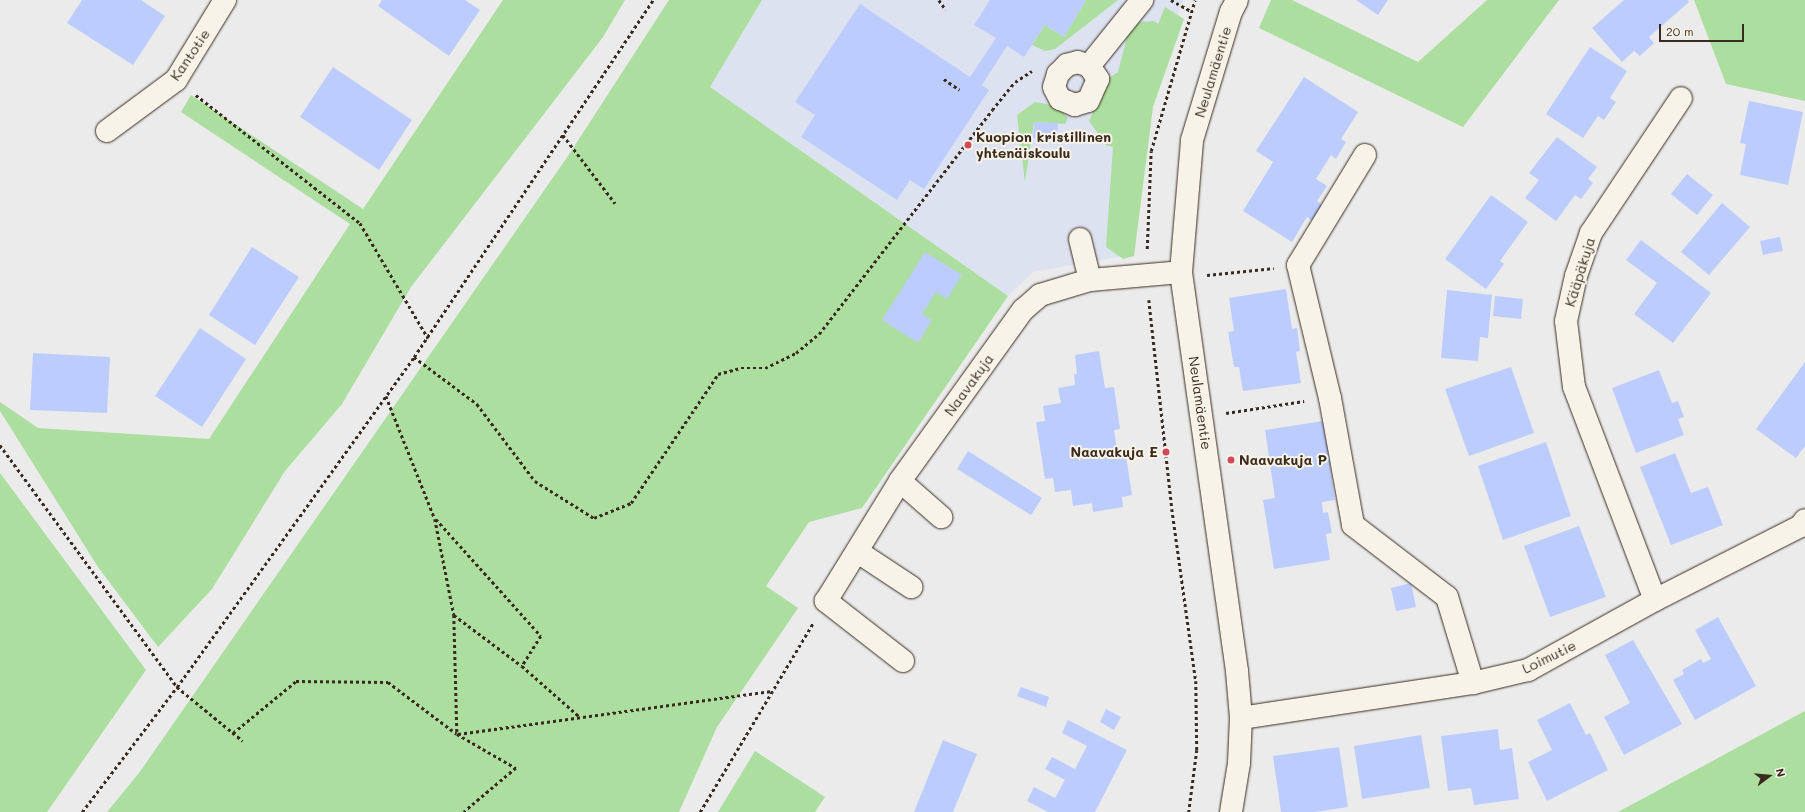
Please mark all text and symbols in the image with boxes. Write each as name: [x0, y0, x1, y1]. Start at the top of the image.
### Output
scale bar: [1661, 16, 1746, 42]
text: 20 m: [1666, 23, 1694, 39]
street label: Neulamäentie: [1191, 24, 1235, 120]
street label: Kantotie: [167, 26, 213, 84]
place label: Kuopion kristillinen yhtenäiskoulu: [976, 129, 1111, 162]
marker: Kuopion kristillinen yhtenäiskoulu: [963, 140, 973, 150]
street label: Kääpäkuja: [1561, 235, 1599, 309]
street label: Naavakuja: [941, 351, 997, 419]
street label: Neulamäentie: [1185, 355, 1215, 451]
place label: Naavakuja E: [1071, 444, 1158, 460]
marker: Naavakuja E: [1161, 447, 1171, 457]
place label: Naavakuja P: [1239, 452, 1327, 468]
marker: Naavakuja P: [1226, 455, 1236, 465]
street label: Loimutie: [1519, 637, 1579, 677]
north arrow: [1749, 756, 1789, 796]
text: N: [1773, 766, 1789, 779]

